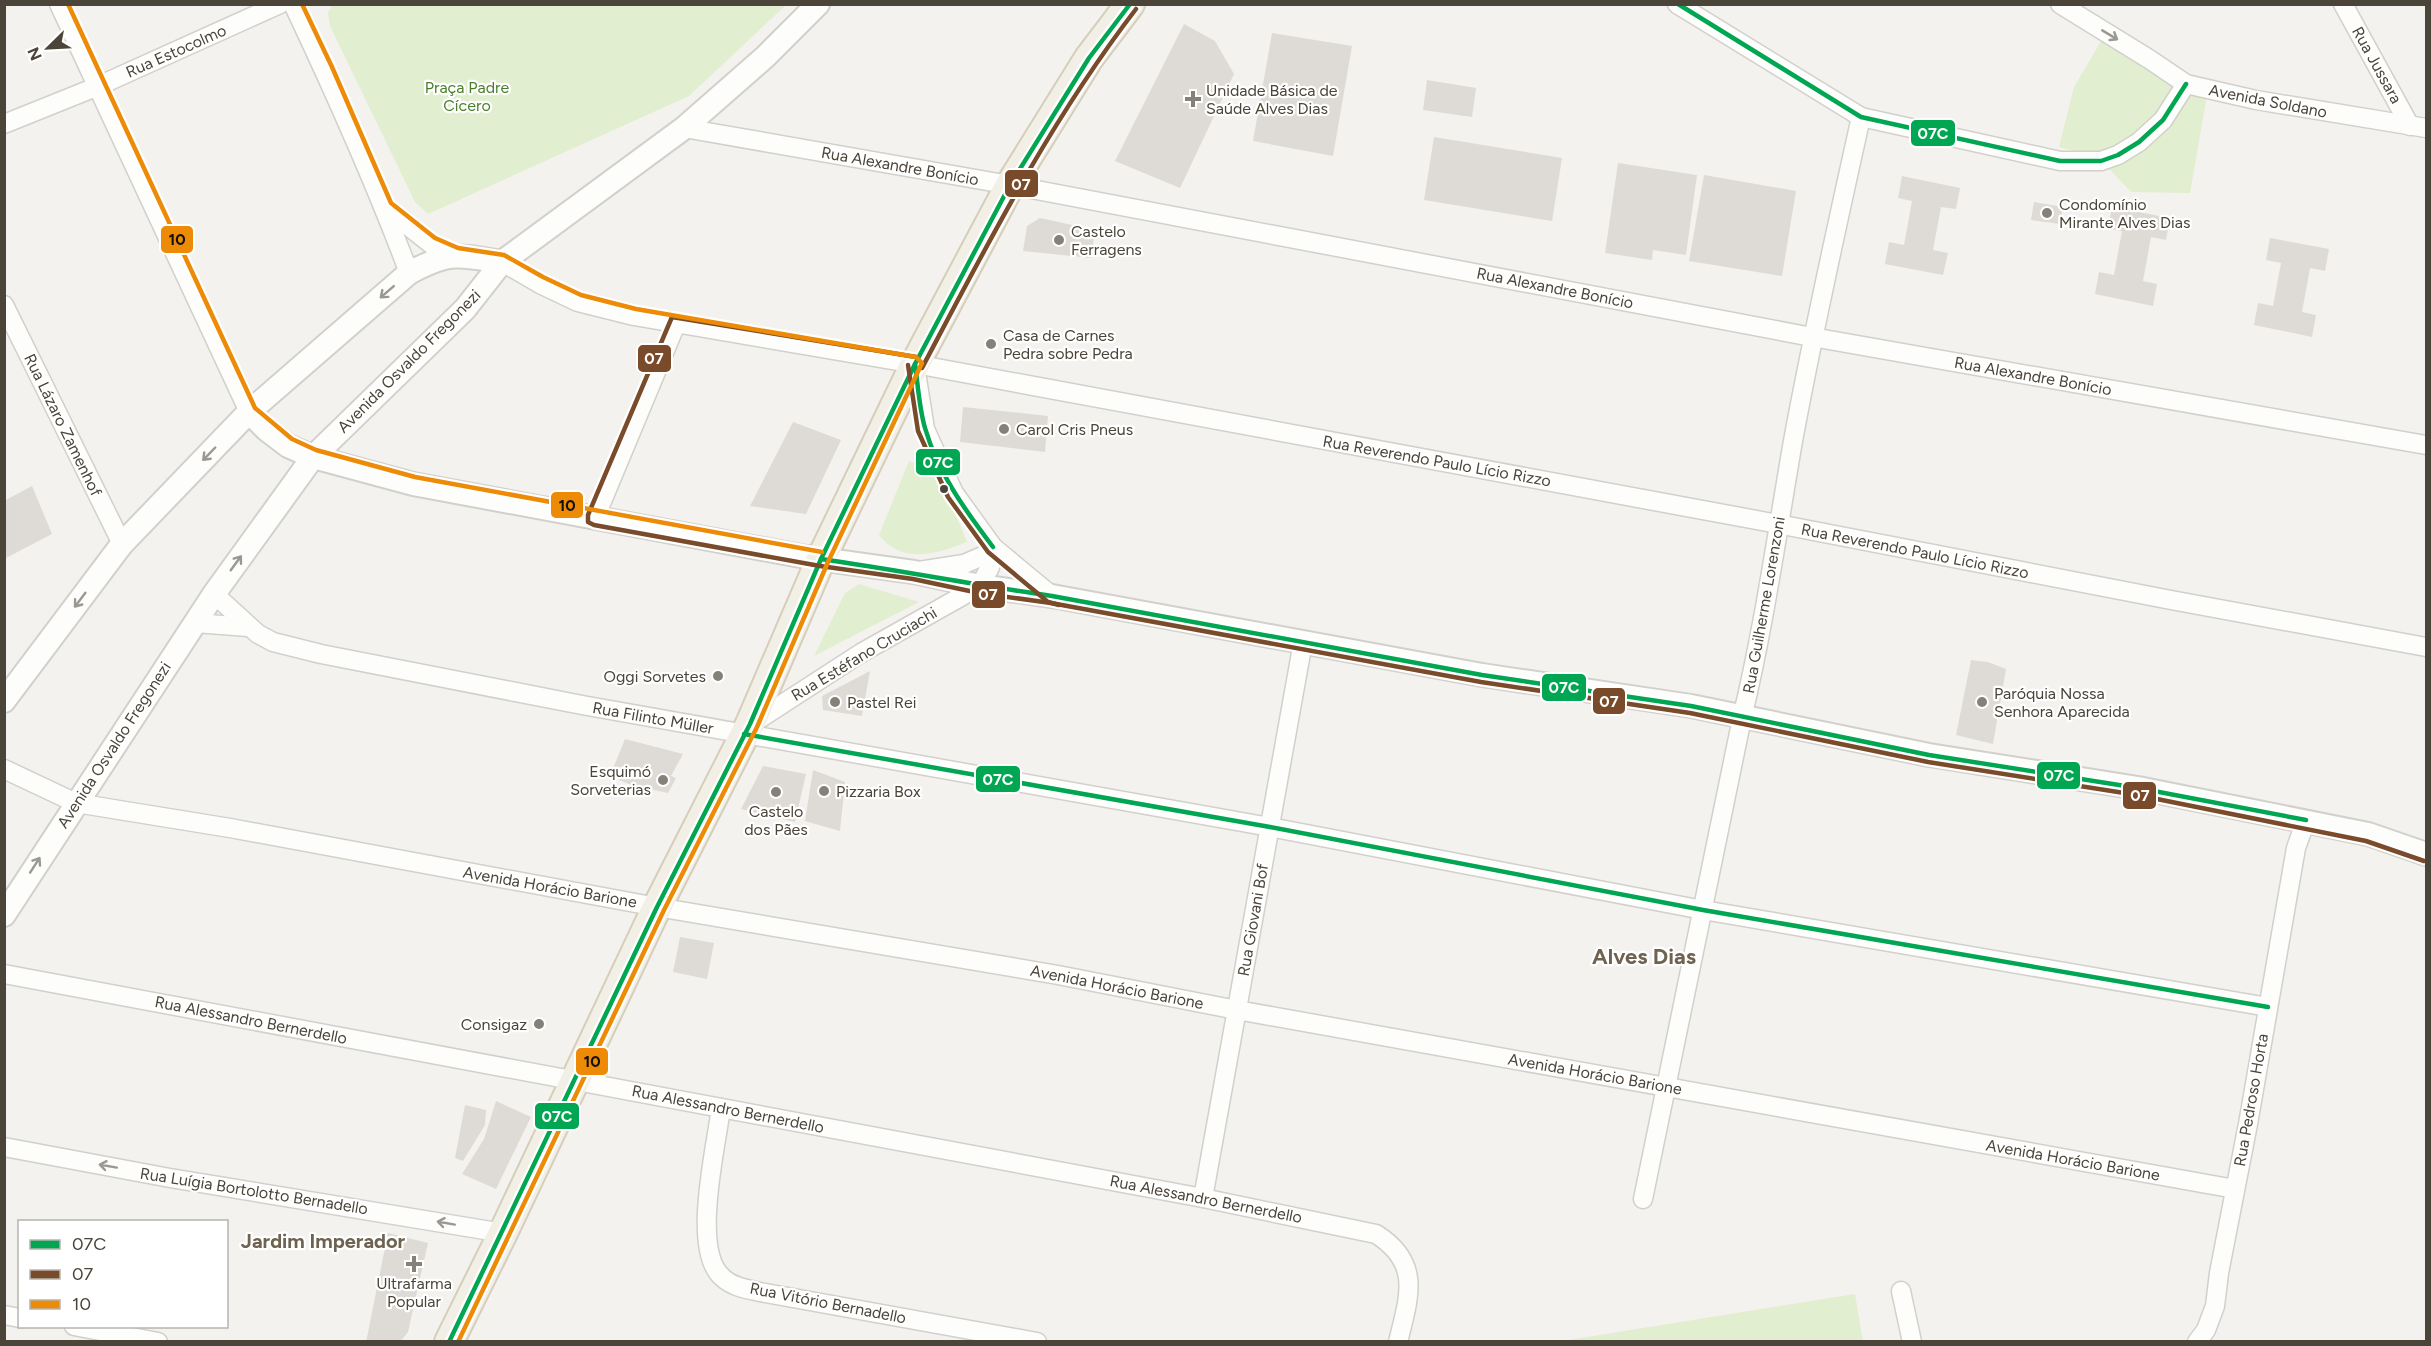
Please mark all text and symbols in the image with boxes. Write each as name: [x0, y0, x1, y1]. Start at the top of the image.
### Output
north arrow: [18, 18, 78, 78]
street label: Rua Estocolmo: [123, 20, 229, 82]
street label: Rua Jussara: [2348, 23, 2406, 107]
one-way arrow: [2101, 29, 2118, 41]
text: N: [24, 44, 46, 63]
park label: Praça Padre Cícero: [425, 78, 509, 115]
street label: Avenida Soldano: [2207, 80, 2329, 122]
place label: Unidade Básica de Saúde Alves Dias: [1206, 81, 1338, 118]
marker: Unidade Básica de Saúde Alves Dias: [1184, 90, 1202, 108]
line badge: 07C: [1910, 119, 1956, 147]
text: 07C: [1918, 124, 1949, 143]
street label: Rua Alexandre Bonício: [820, 143, 980, 189]
line badge: 07: [1004, 169, 1039, 198]
text: 07: [1011, 175, 1031, 194]
place label: Condomínio Mirante Alves Dias: [2059, 195, 2190, 232]
marker: Condomínio Mirante Alves Dias: [2040, 206, 2054, 220]
place label: Castelo Ferragens: [1071, 222, 1142, 259]
line badge: 10: [160, 225, 194, 254]
text: 10: [168, 230, 186, 249]
marker: Castelo Ferragens: [1052, 233, 1066, 247]
street label: Rua Alexandre Bonício: [1475, 263, 1635, 313]
one-way arrow: [380, 285, 395, 299]
street label: Avenida Osvaldo Fregonezi: [334, 286, 484, 436]
place label: Casa de Carnes Pedra sobre Pedra: [1003, 326, 1133, 363]
marker: Casa de Carnes Pedra sobre Pedra: [984, 337, 998, 351]
line badge: 07: [637, 344, 672, 373]
text: 07: [644, 349, 664, 368]
street label: Rua Lázaro Zamenhof: [20, 351, 106, 499]
street label: Rua Alexandre Bonício: [1953, 353, 2113, 399]
place label: Carol Cris Pneus: [1016, 420, 1133, 439]
marker: Carol Cris Pneus: [997, 422, 1011, 436]
street label: Rua Reverendo Paulo Lício Rizzo: [1321, 432, 1553, 490]
one-way arrow: [201, 447, 216, 462]
line badge: 07C: [915, 448, 961, 476]
text: 07C: [923, 453, 954, 472]
unlabelled marker: [938, 483, 950, 495]
line badge: 10: [550, 491, 584, 519]
text: 10: [558, 496, 576, 515]
street label: Rua Guilherme Lorenzoni: [1739, 515, 1789, 695]
street label: Rua Reverendo Paulo Lício Rizzo: [1800, 520, 2030, 582]
one-way arrow: [230, 556, 242, 572]
line badge: 07: [971, 580, 1006, 609]
text: 07: [978, 585, 998, 604]
one-way arrow: [73, 591, 86, 607]
street label: Rua Estéfano Cruciachi: [788, 603, 940, 705]
street label: Avenida Osvaldo Fregonezi: [53, 658, 175, 832]
place label: Oggi Sorvetes: [604, 667, 706, 686]
marker: Oggi Sorvetes: [711, 669, 725, 683]
line badge: 07C: [1541, 673, 1587, 702]
text: 07C: [1549, 678, 1580, 697]
place label: Paróquia Nossa Senhora Aparecida: [1994, 684, 2130, 721]
line badge: 07: [1592, 687, 1626, 715]
text: 07: [1599, 692, 1619, 711]
place label: Pastel Rei: [847, 693, 916, 712]
marker: Pastel Rei: [828, 695, 842, 709]
marker: Paróquia Nossa Senhora Aparecida: [1975, 695, 1989, 709]
street label: Rua Filinto Müller: [591, 698, 716, 738]
line badge: 07C: [2036, 761, 2081, 790]
place label: Esquimó Sorveterias: [570, 762, 651, 799]
line badge: 07C: [975, 765, 1021, 793]
text: 07C: [2044, 766, 2075, 785]
text: 07C: [983, 770, 1014, 789]
marker: Esquimó Sorveterias: [656, 773, 670, 787]
line badge: 07: [2122, 781, 2157, 810]
place label: Pizzaria Box: [836, 782, 921, 801]
marker: Pizzaria Box: [817, 784, 831, 798]
marker: Castelo dos Pães: [769, 785, 783, 799]
text: 07: [2130, 786, 2150, 805]
place label: Castelo dos Pães: [744, 802, 808, 839]
one-way arrow: [29, 857, 41, 874]
street label: Avenida Horácio Barione: [462, 862, 639, 912]
street label: Rua Giovani Bof: [1234, 862, 1272, 978]
district label: Alves Dias: [1592, 943, 1696, 970]
street label: Avenida Horácio Barione: [1029, 961, 1205, 1013]
street label: Rua Alessandro Bernerdello: [153, 992, 349, 1048]
place label: Consigaz: [461, 1015, 527, 1034]
marker: Consigaz: [532, 1017, 546, 1031]
street label: Rua Pedroso Horta: [2230, 1032, 2272, 1168]
line badge: 10: [575, 1047, 609, 1076]
street label: Avenida Horácio Barione: [1507, 1049, 1684, 1099]
text: 10: [583, 1052, 601, 1071]
street label: Rua Alessandro Bernerdello: [630, 1081, 826, 1137]
line badge: 07C: [534, 1102, 580, 1130]
text: 07C: [542, 1107, 573, 1126]
street label: Avenida Horácio Barione: [1985, 1135, 2162, 1185]
one-way arrow: [99, 1160, 119, 1171]
street label: Rua Luígia Bortolotto Bernadello: [139, 1164, 369, 1218]
street label: Rua Alessandro Bernerdello: [1108, 1171, 1304, 1227]
one-way arrow: [436, 1217, 456, 1228]
legend: [18, 1220, 228, 1328]
district label: Jardim Imperador: [241, 1229, 406, 1253]
text: 07C: [72, 1233, 106, 1255]
marker: Ultrafarma Popular: [407, 1257, 421, 1271]
text: 07: [72, 1263, 94, 1285]
place label: Ultrafarma Popular: [376, 1274, 452, 1311]
street label: Rua Vitório Bernadello: [748, 1279, 908, 1327]
text: 10: [72, 1293, 91, 1315]

